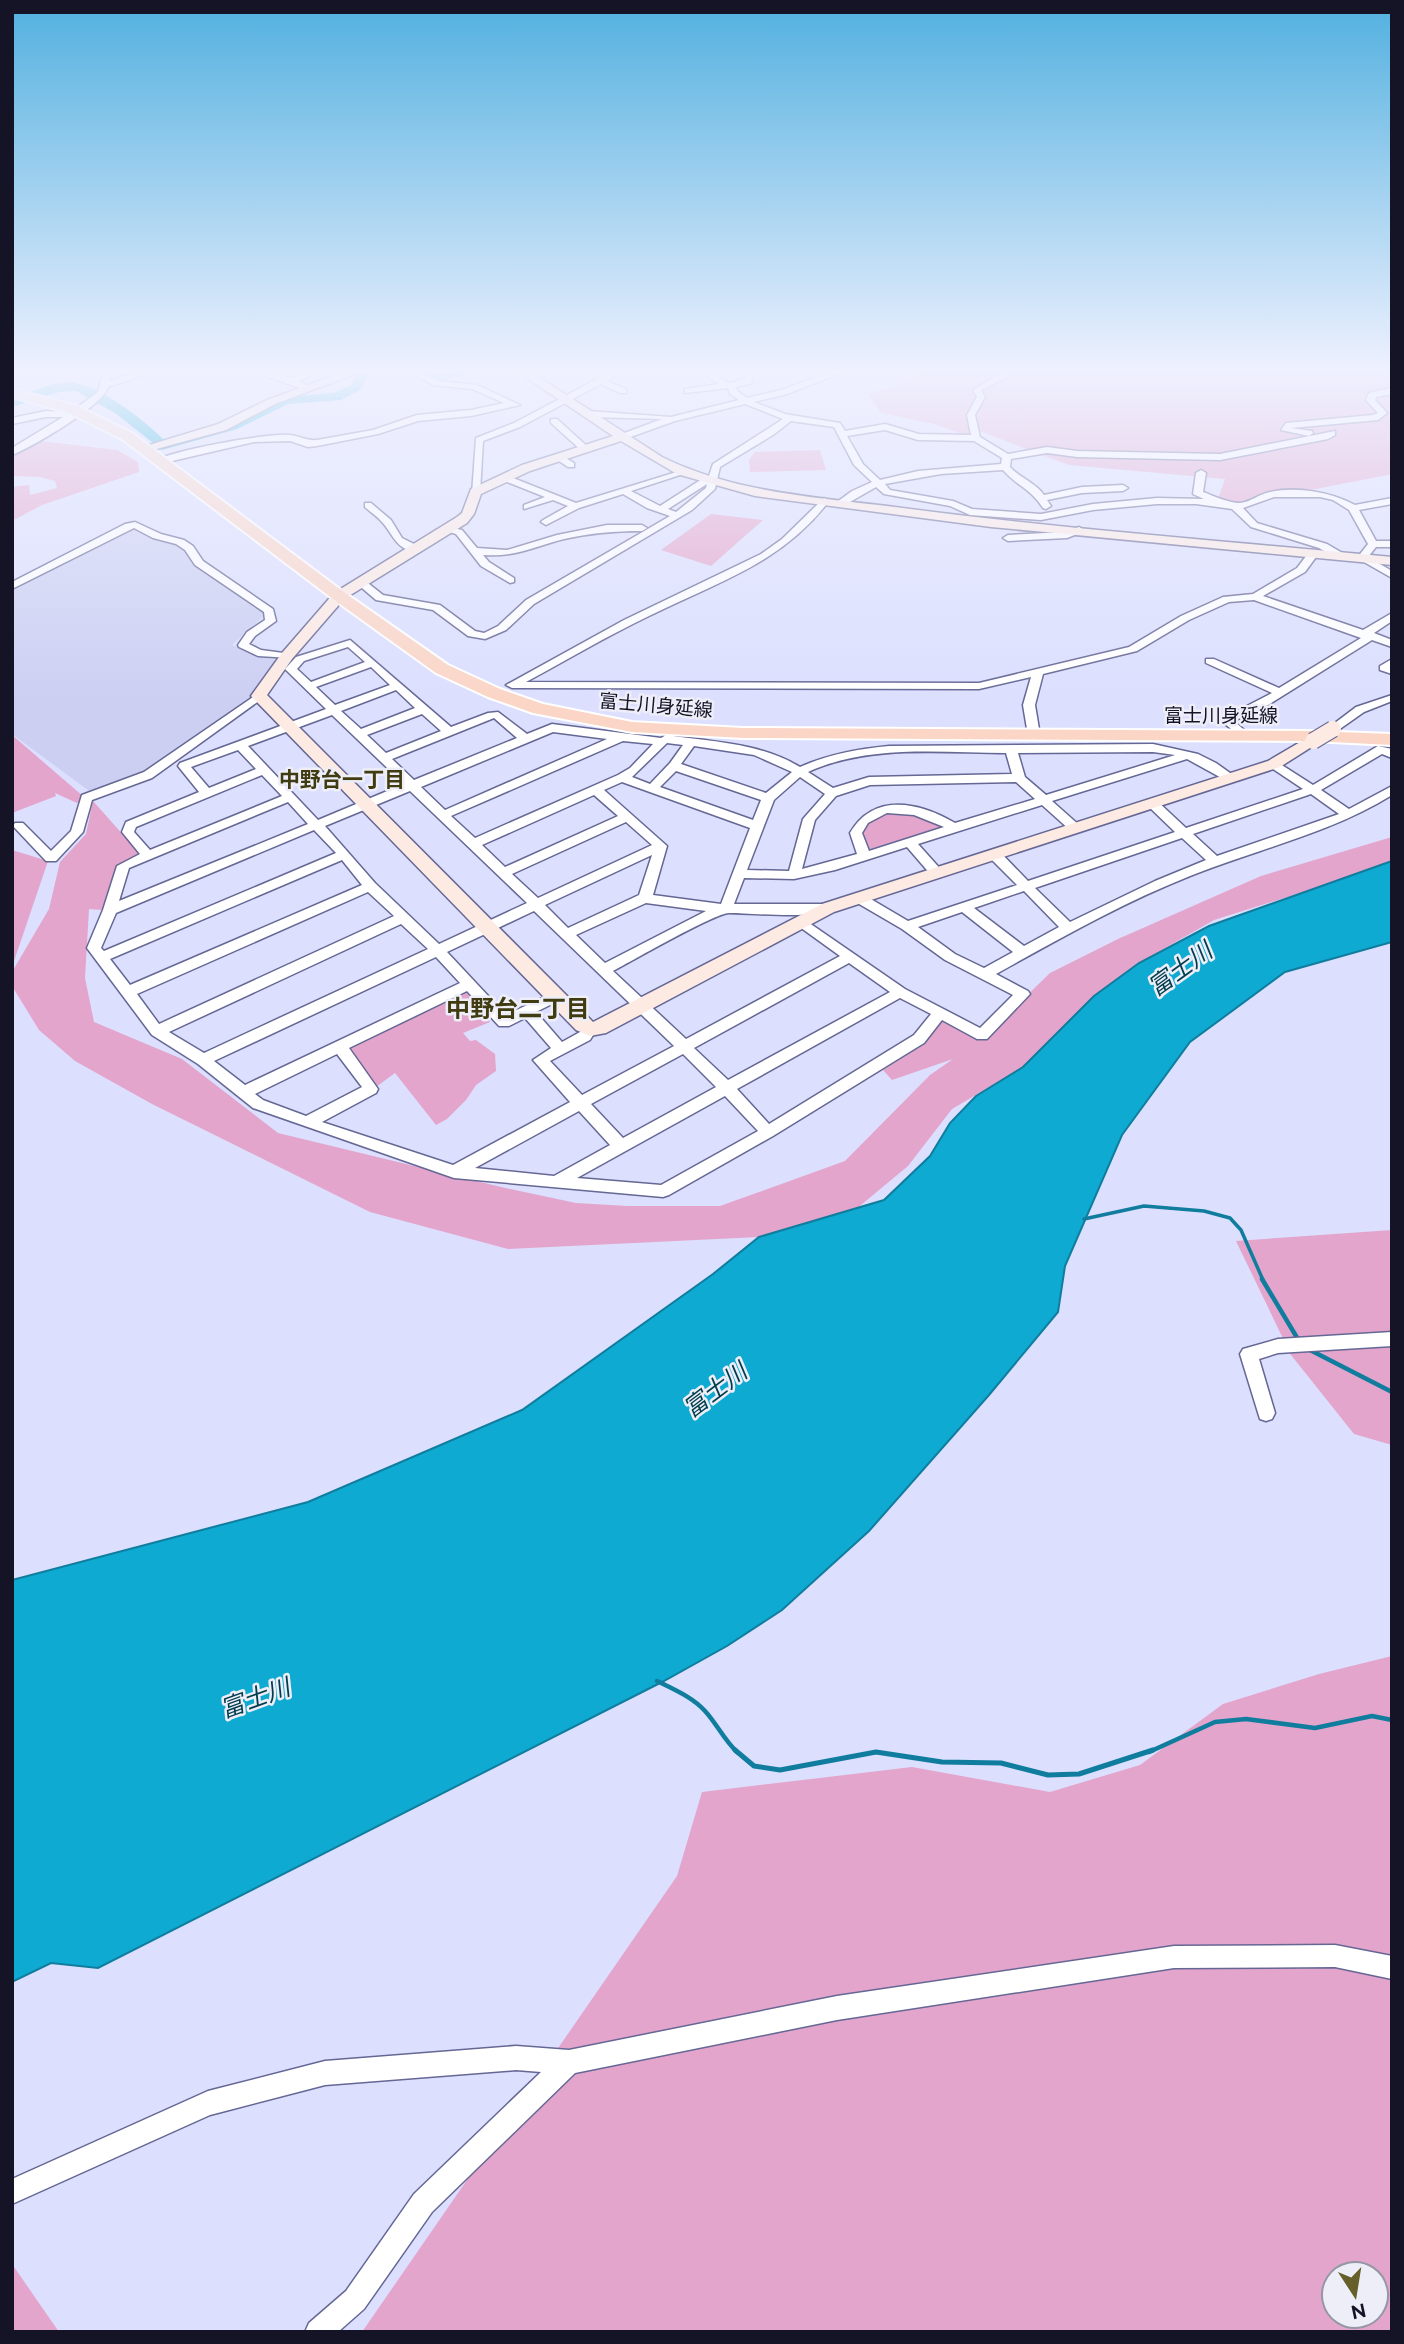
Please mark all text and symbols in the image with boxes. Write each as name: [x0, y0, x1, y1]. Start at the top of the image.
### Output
street label: 富士川身延線: [598, 689, 714, 721]
street label: 富士川身延線: [1164, 704, 1278, 726]
district label: 中野台一丁目: [279, 767, 405, 792]
water label: 富士川: [1142, 934, 1220, 1002]
district label: 中野台二丁目: [446, 994, 590, 1023]
water label: 富士川: [678, 1355, 755, 1423]
water label: 富士川: [216, 1671, 297, 1724]
north arrow: [1320, 2260, 1390, 2330]
text: N: [1349, 2299, 1368, 2324]

